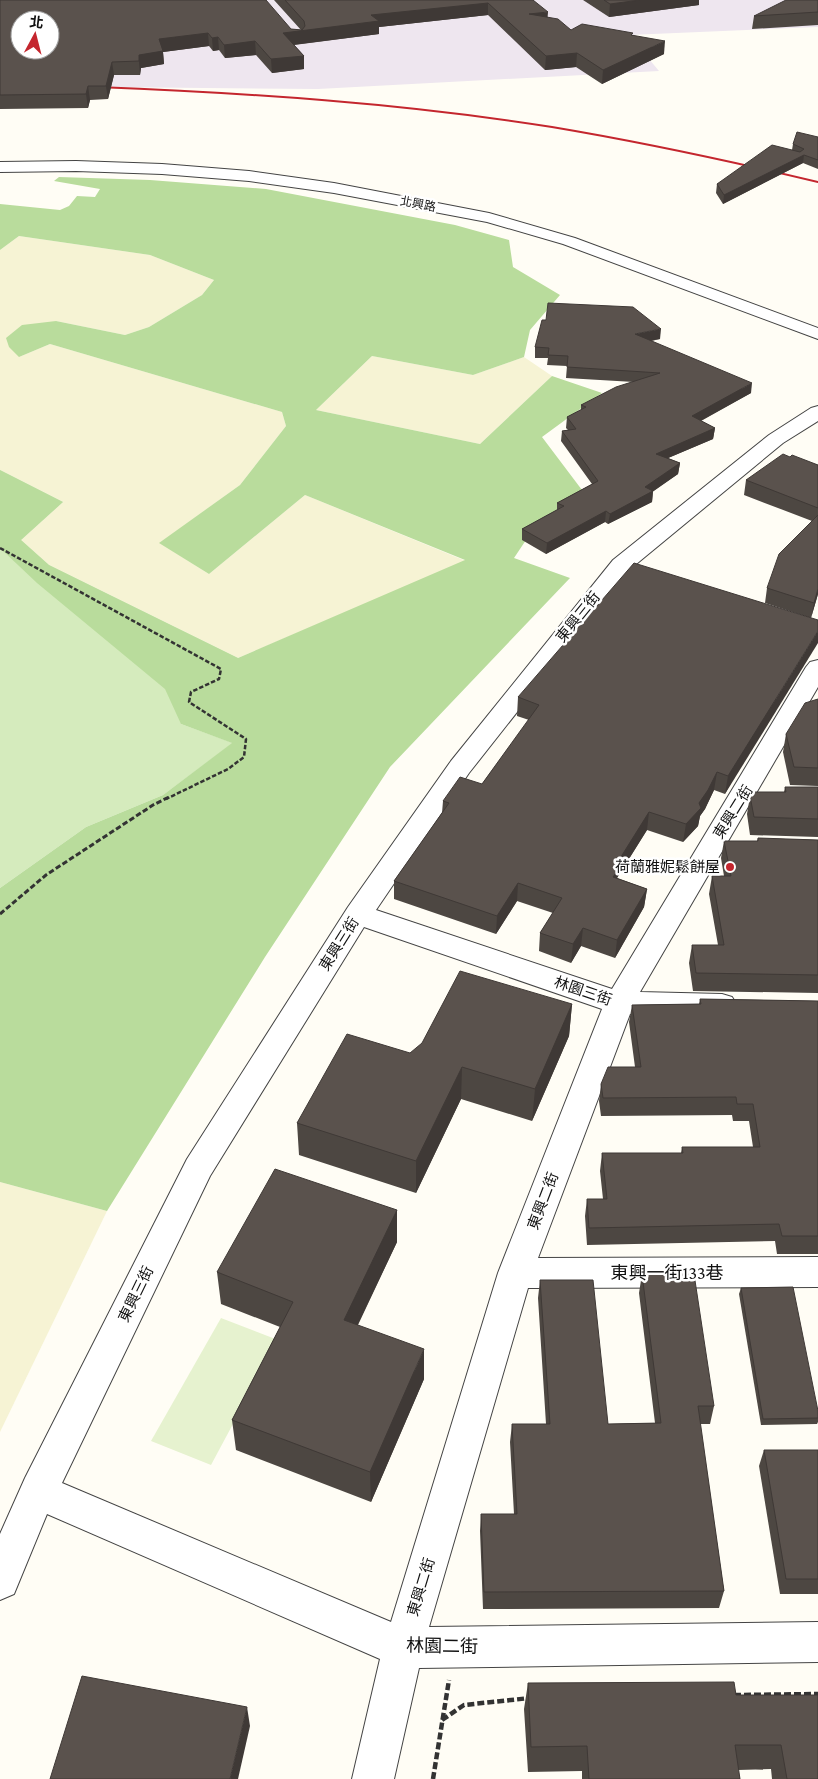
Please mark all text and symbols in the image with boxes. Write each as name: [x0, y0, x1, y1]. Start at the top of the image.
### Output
north arrow: [10, 10, 60, 60]
text: 北: [29, 13, 45, 31]
street label: 北興路: [399, 194, 437, 214]
street label: 東興三街: [553, 589, 603, 645]
street label: 東興二街: [710, 782, 756, 842]
place label: 荷蘭雅妮鬆餅屋: [615, 858, 720, 875]
marker: 荷蘭雅妮鬆餅屋: [724, 861, 736, 873]
street label: 東興三街: [316, 914, 362, 974]
street label: 林園三街: [552, 974, 614, 1008]
street label: 東興二街: [525, 1170, 561, 1232]
street label: 東興一街133巷: [611, 1263, 723, 1283]
street label: 東興三街: [116, 1264, 156, 1324]
street label: 東興二街: [405, 1556, 437, 1618]
street label: 林園二街: [406, 1635, 478, 1657]

